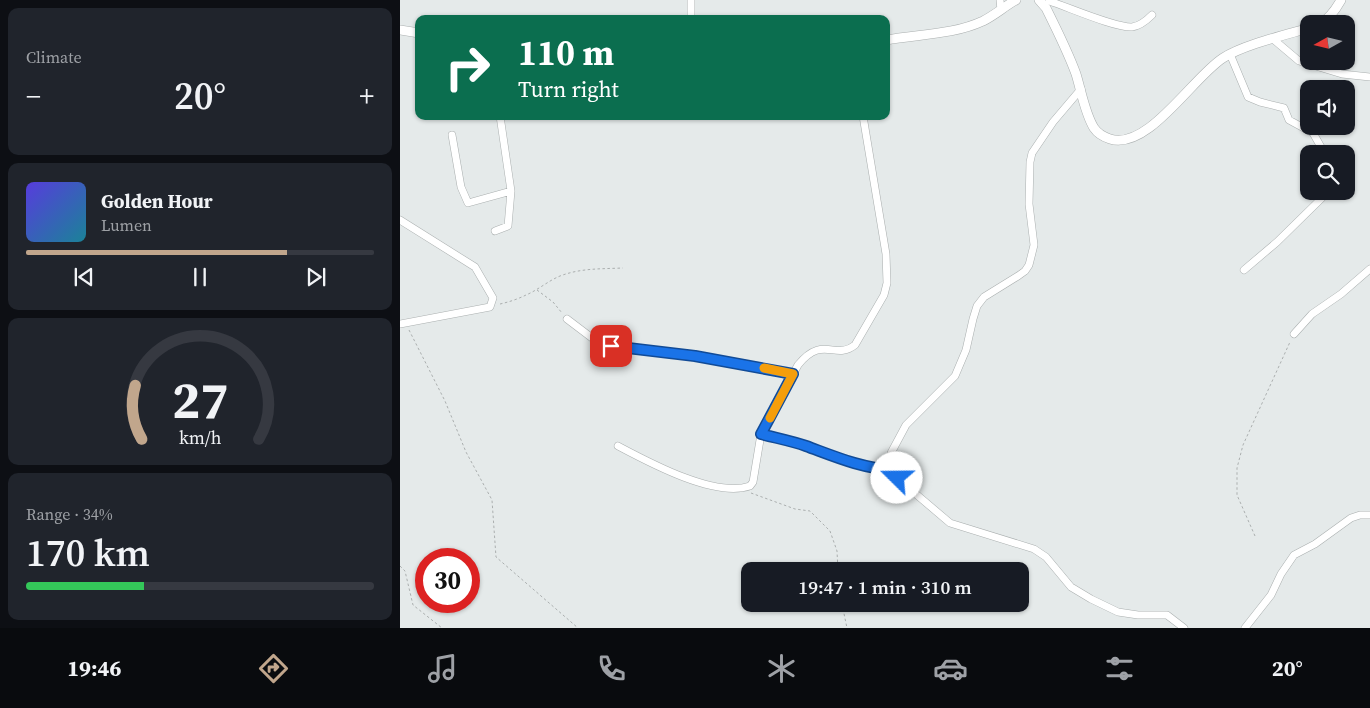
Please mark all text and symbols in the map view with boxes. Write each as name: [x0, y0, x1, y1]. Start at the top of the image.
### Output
north arrow: [1300, 15, 1355, 70]
map controls: [1300, 15, 1355, 200]
text: 110 m: [518, 29, 614, 77]
icon: right: [435, 35, 500, 100]
text: Climate: [26, 46, 82, 68]
text: 20°: [174, 70, 226, 122]
text: Turn right: [518, 74, 619, 104]
text: −: [26, 77, 41, 115]
text: +: [359, 77, 374, 115]
button: sound: [1300, 80, 1355, 135]
button: search: [1300, 145, 1355, 200]
text: Golden Hour: [101, 188, 213, 214]
text: Lumen: [101, 214, 152, 236]
icon: previous: [70, 263, 98, 291]
icon: pause: [186, 263, 214, 291]
icon: next: [302, 263, 330, 291]
pin: [590, 325, 632, 367]
icon: arrive: [597, 332, 625, 360]
text: 27: [172, 364, 228, 435]
text: km/h: [179, 425, 222, 450]
position arrow: [870, 451, 922, 503]
text: Range · 34%: [26, 503, 113, 525]
text: 170 km: [26, 527, 150, 579]
speed limit sign: 30: [415, 548, 480, 613]
text: 19:47 · 1 min · 310 m: [798, 574, 972, 600]
icon: directions: [256, 651, 291, 686]
icon: music: [425, 651, 460, 686]
icon: phone: [594, 651, 629, 686]
icon: climate: [764, 651, 799, 686]
icon: car: [933, 651, 968, 686]
icon: filters: [1102, 651, 1137, 686]
text: 19:46: [67, 653, 121, 683]
text: 20°: [1272, 653, 1303, 683]

